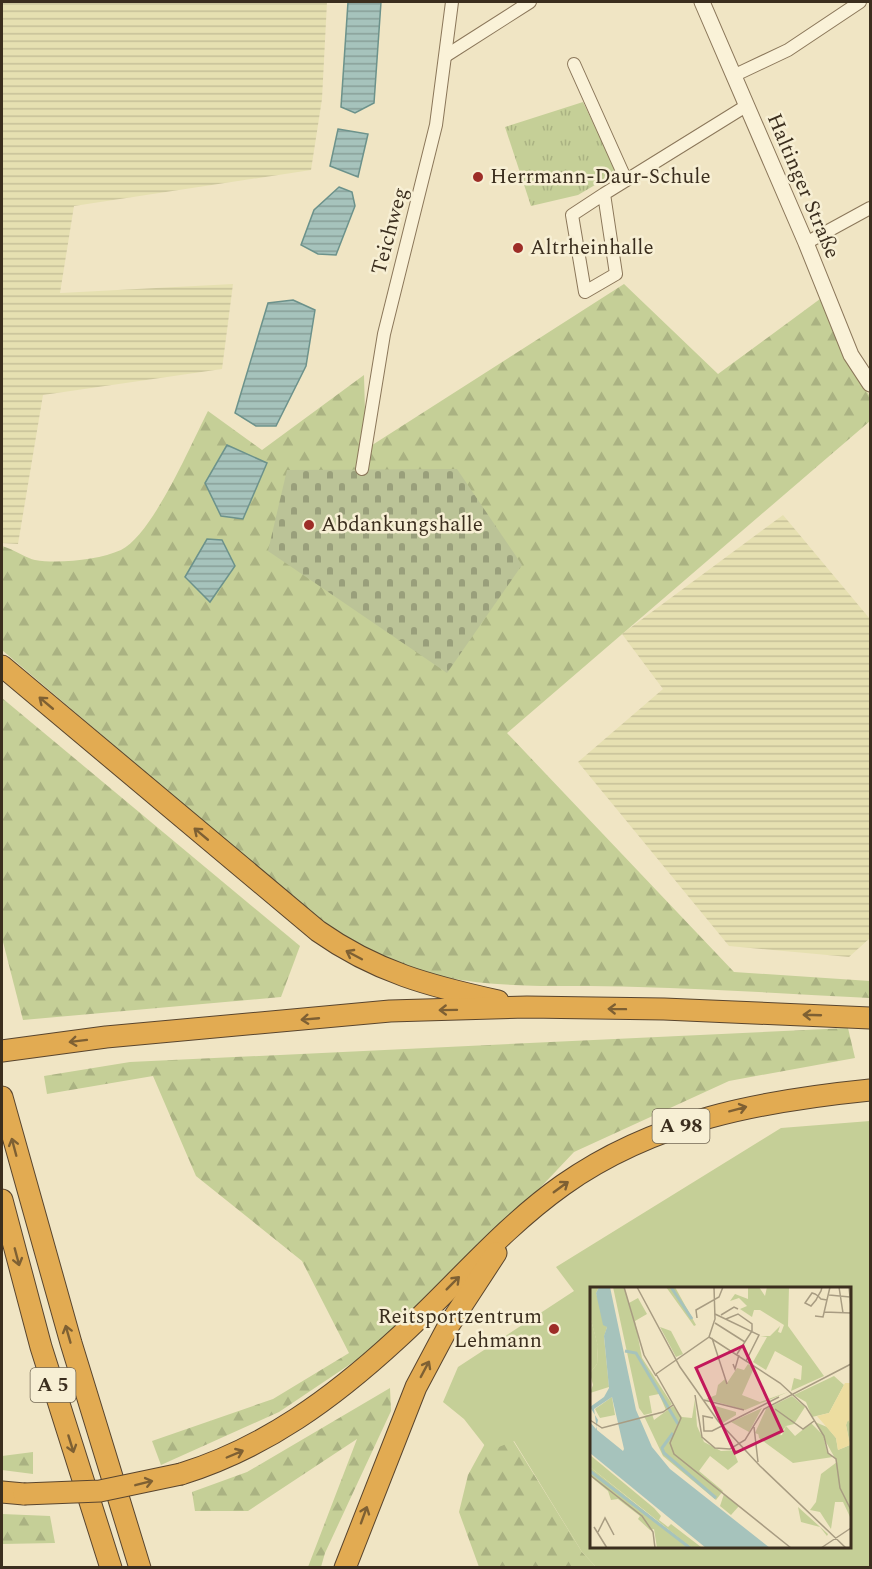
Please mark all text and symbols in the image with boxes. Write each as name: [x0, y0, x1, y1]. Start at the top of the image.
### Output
street label: Haltinger Straße: [758, 108, 848, 264]
place label: Herrmann-Daur-Schule: [490, 161, 711, 193]
marker: Herrmann-Daur-Schule: [471, 170, 485, 184]
street label: Teichweg: [363, 184, 417, 278]
place label: Altrheinhalle: [530, 232, 654, 264]
marker: Altrheinhalle: [511, 241, 525, 255]
place label: Abdankungshalle: [321, 509, 483, 541]
marker: Abdankungshalle: [302, 518, 316, 532]
one-way arrow: [39, 696, 54, 710]
one-way arrow: [193, 827, 209, 840]
one-way arrow: [346, 949, 363, 961]
one-way arrow: [608, 1003, 628, 1014]
one-way arrow: [438, 1005, 458, 1016]
one-way arrow: [803, 1009, 823, 1021]
one-way arrow: [301, 1014, 321, 1025]
one-way arrow: [69, 1035, 89, 1046]
one-way arrow: [728, 1102, 747, 1114]
road number: A 98: [652, 1109, 710, 1143]
one-way arrow: [8, 1137, 20, 1156]
one-way arrow: [553, 1181, 569, 1194]
one-way arrow: [11, 1247, 23, 1266]
one-way arrow: [446, 1275, 461, 1290]
inset map: [590, 1287, 851, 1548]
place label: Reitsportzentrum Lehmann: [378, 1301, 542, 1357]
marker: Reitsportzentrum Lehmann: [547, 1322, 561, 1336]
one-way arrow: [62, 1325, 73, 1344]
one-way arrow: [420, 1361, 431, 1379]
road number: A 5: [31, 1368, 76, 1402]
one-way arrow: [67, 1434, 78, 1453]
one-way arrow: [226, 1448, 244, 1459]
one-way arrow: [134, 1477, 153, 1489]
one-way arrow: [360, 1506, 371, 1525]

